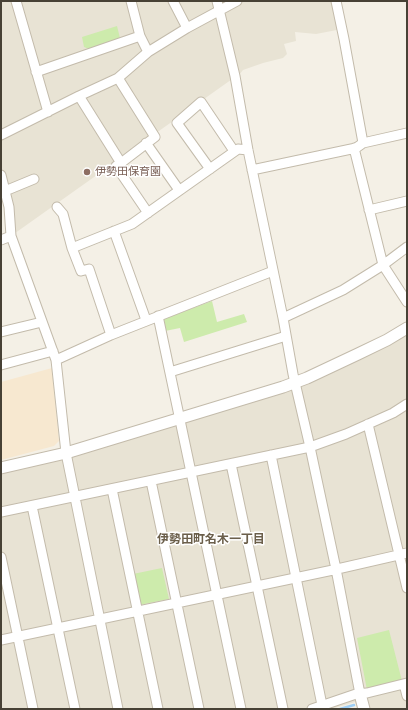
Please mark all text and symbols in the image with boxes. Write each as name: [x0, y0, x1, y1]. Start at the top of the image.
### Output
place label: 伊勢田保育園: [95, 165, 161, 179]
marker: 伊勢田保育園: [82, 167, 92, 177]
district label: 伊勢田町名木一丁目: [157, 533, 265, 547]

